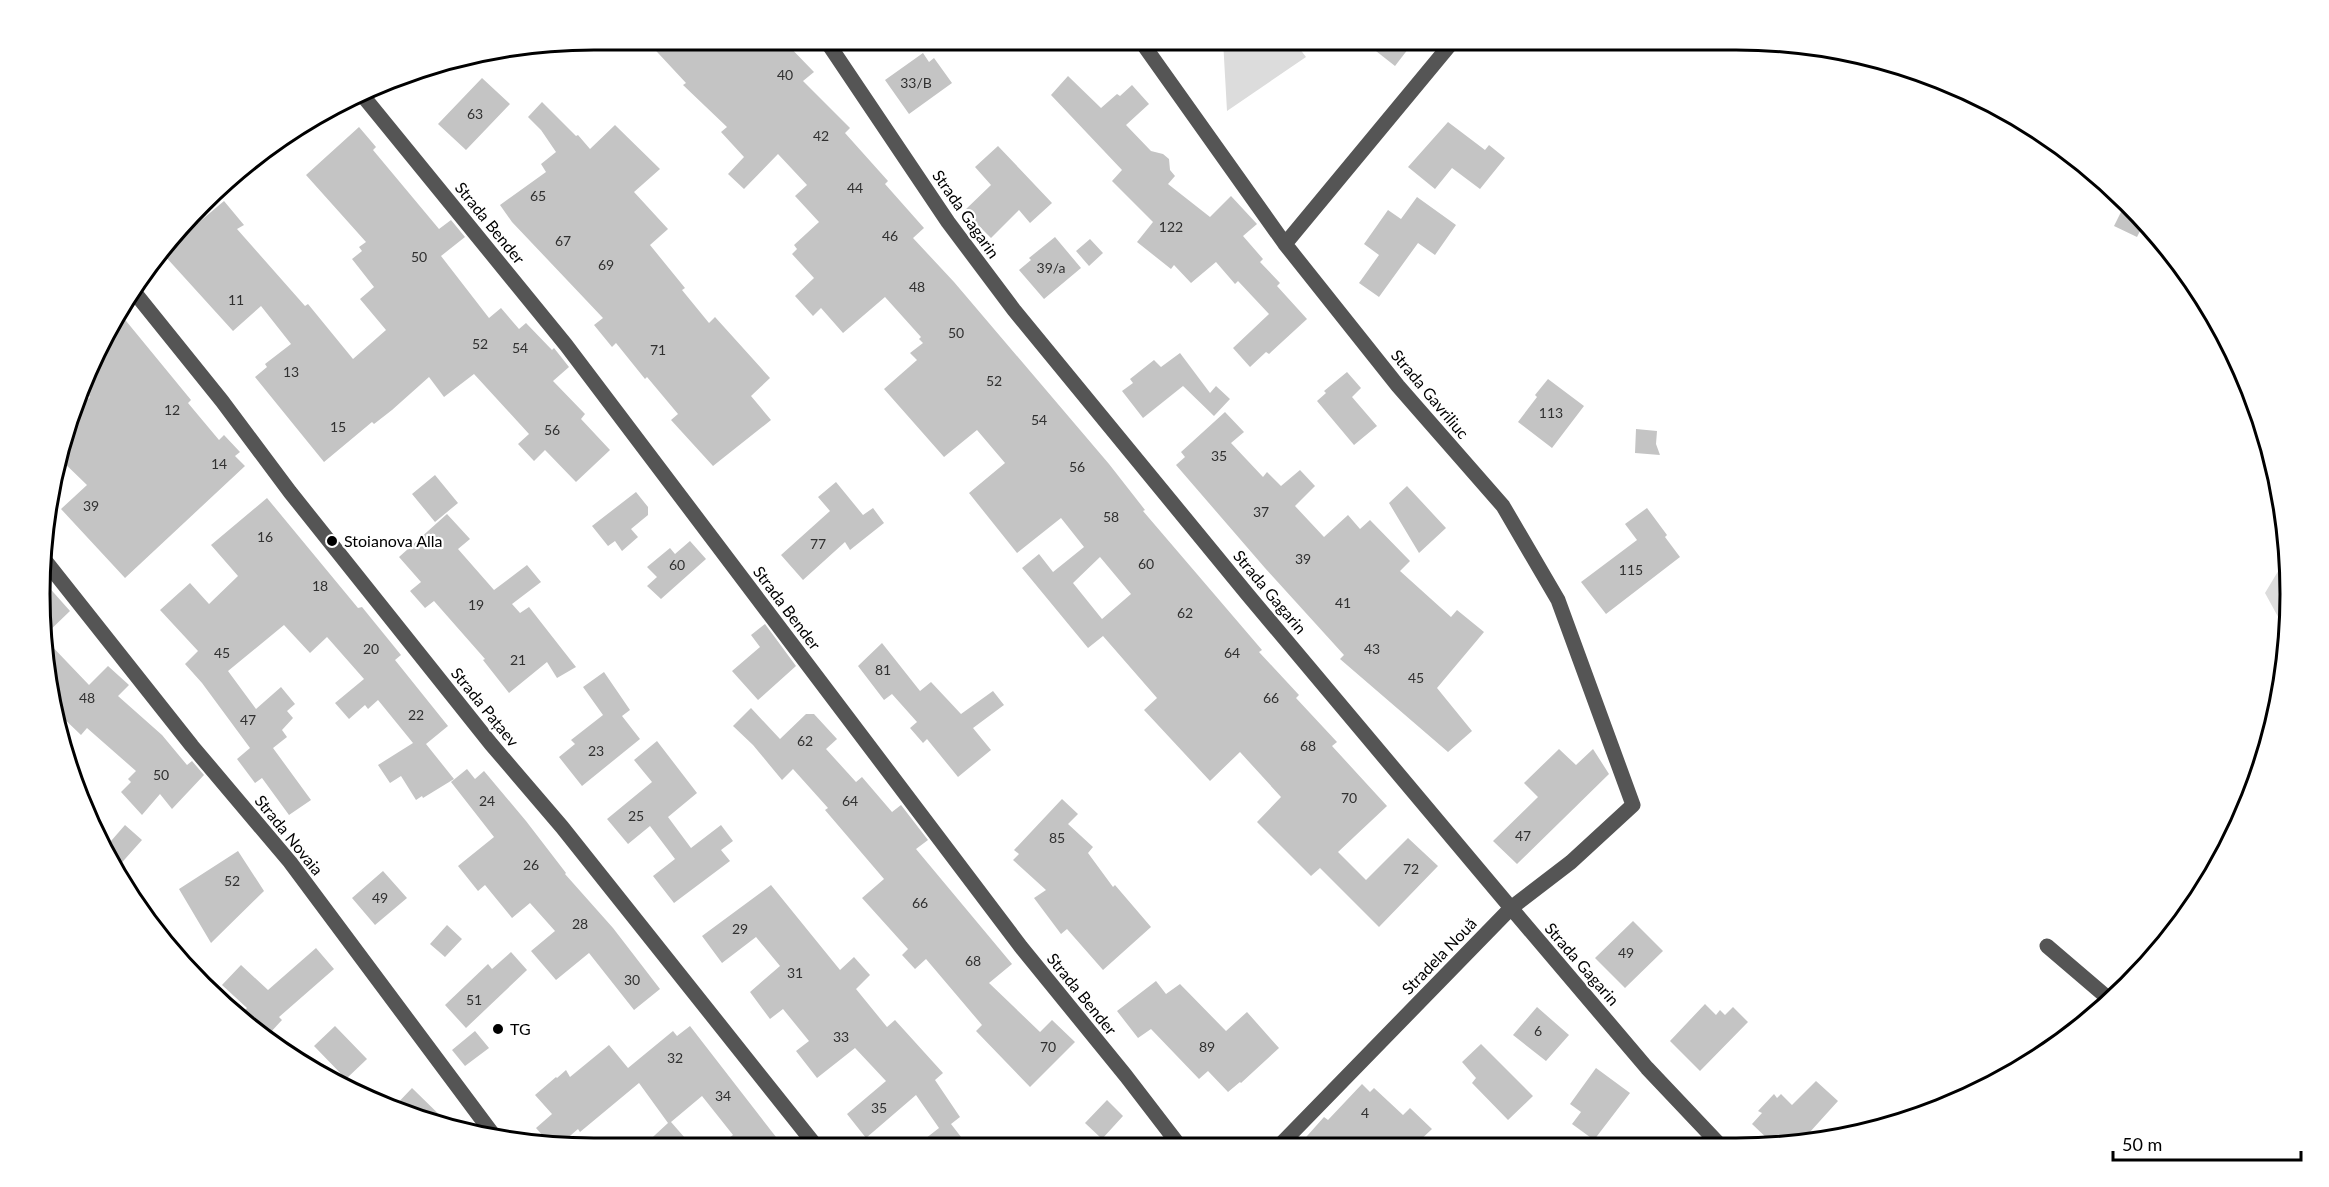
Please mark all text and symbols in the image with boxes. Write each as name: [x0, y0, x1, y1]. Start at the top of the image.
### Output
house number: 40: [777, 66, 793, 83]
house number: 33/B: [900, 74, 932, 91]
house number: 63: [467, 105, 483, 122]
house number: 42: [813, 127, 829, 144]
street label: Strada Gagarin: [929, 166, 1004, 261]
street label: Strada Bender: [452, 178, 529, 267]
house number: 44: [847, 179, 863, 196]
house number: 65: [530, 187, 546, 204]
house number: 122: [1159, 218, 1183, 235]
house number: 46: [882, 227, 898, 244]
house number: 67: [555, 232, 571, 249]
house number: 50: [411, 248, 427, 265]
house number: 69: [598, 256, 614, 273]
house number: 39/a: [1037, 259, 1066, 276]
house number: 48: [909, 278, 925, 295]
house number: 11: [228, 291, 244, 308]
house number: 50: [948, 324, 964, 341]
house number: 52: [472, 335, 488, 352]
house number: 54: [512, 339, 528, 356]
house number: 71: [650, 341, 666, 358]
street label: Strada Gavriliuc: [1388, 345, 1473, 442]
house number: 13: [283, 363, 299, 380]
house number: 52: [986, 372, 1002, 389]
house number: 12: [164, 401, 180, 418]
house number: 113: [1539, 404, 1563, 421]
house number: 54: [1031, 411, 1047, 428]
house number: 15: [330, 418, 346, 435]
house number: 56: [544, 421, 560, 438]
house number: 35: [1211, 447, 1227, 464]
house number: 14: [211, 455, 227, 472]
house number: 56: [1069, 458, 1085, 475]
house number: 39: [83, 497, 99, 514]
house number: 37: [1253, 503, 1269, 520]
house number: 58: [1103, 508, 1119, 525]
house number: 16: [257, 528, 273, 545]
place label: Stoianova Alla: [344, 531, 443, 550]
marker: Stoianova Alla: [325, 534, 339, 548]
house number: 77: [810, 535, 826, 552]
street label: Strada Gagarin: [1230, 546, 1311, 637]
house number: 39: [1295, 550, 1311, 567]
house number: 60: [1138, 555, 1154, 572]
house number: 60: [669, 556, 685, 573]
house number: 115: [1619, 561, 1643, 578]
street label: Strada Bender: [750, 562, 825, 653]
house number: 18: [312, 577, 328, 594]
house number: 41: [1335, 594, 1351, 611]
house number: 19: [468, 596, 484, 613]
house number: 62: [1177, 604, 1193, 621]
house number: 20: [363, 640, 379, 657]
house number: 43: [1364, 640, 1380, 657]
house number: 45: [214, 644, 230, 661]
house number: 64: [1224, 644, 1240, 661]
house number: 21: [510, 651, 526, 668]
house number: 81: [875, 661, 891, 678]
street label: Strada Pațaev: [448, 663, 523, 751]
house number: 45: [1408, 669, 1424, 686]
house number: 48: [79, 689, 95, 706]
house number: 66: [1263, 689, 1279, 706]
house number: 22: [408, 706, 424, 723]
house number: 47: [240, 711, 256, 728]
house number: 62: [797, 732, 813, 749]
house number: 68: [1300, 737, 1316, 754]
house number: 23: [588, 742, 604, 759]
house number: 50: [153, 766, 169, 783]
house number: 70: [1341, 789, 1357, 806]
street label: Strada Novaia: [251, 791, 327, 878]
house number: 24: [479, 792, 495, 809]
house number: 64: [842, 792, 858, 809]
house number: 25: [628, 807, 644, 824]
house number: 47: [1515, 827, 1531, 844]
house number: 85: [1049, 829, 1065, 846]
house number: 26: [523, 856, 539, 873]
house number: 72: [1403, 860, 1419, 877]
house number: 52: [224, 872, 240, 889]
house number: 49: [372, 889, 388, 906]
house number: 66: [912, 894, 928, 911]
street label: Stradela Nouă: [1397, 913, 1480, 998]
house number: 28: [572, 915, 588, 932]
street label: Strada Gagarin: [1541, 919, 1623, 1009]
house number: 29: [732, 920, 748, 937]
house number: 49: [1618, 944, 1634, 961]
street label: Strada Bender: [1044, 949, 1121, 1038]
house number: 68: [965, 952, 981, 969]
house number: 31: [787, 964, 803, 981]
house number: 30: [624, 971, 640, 988]
house number: 51: [466, 991, 482, 1008]
place label: TG: [510, 1019, 531, 1038]
marker: TG: [491, 1022, 505, 1036]
house number: 6: [1534, 1022, 1542, 1039]
house number: 33: [833, 1028, 849, 1045]
house number: 70: [1040, 1038, 1056, 1055]
house number: 89: [1199, 1038, 1215, 1055]
house number: 32: [667, 1049, 683, 1066]
house number: 34: [715, 1087, 731, 1104]
house number: 35: [871, 1099, 887, 1116]
house number: 4: [1361, 1104, 1369, 1121]
scale bar: [2113, 1124, 2300, 1162]
text: 50 m: [2122, 1133, 2162, 1155]

